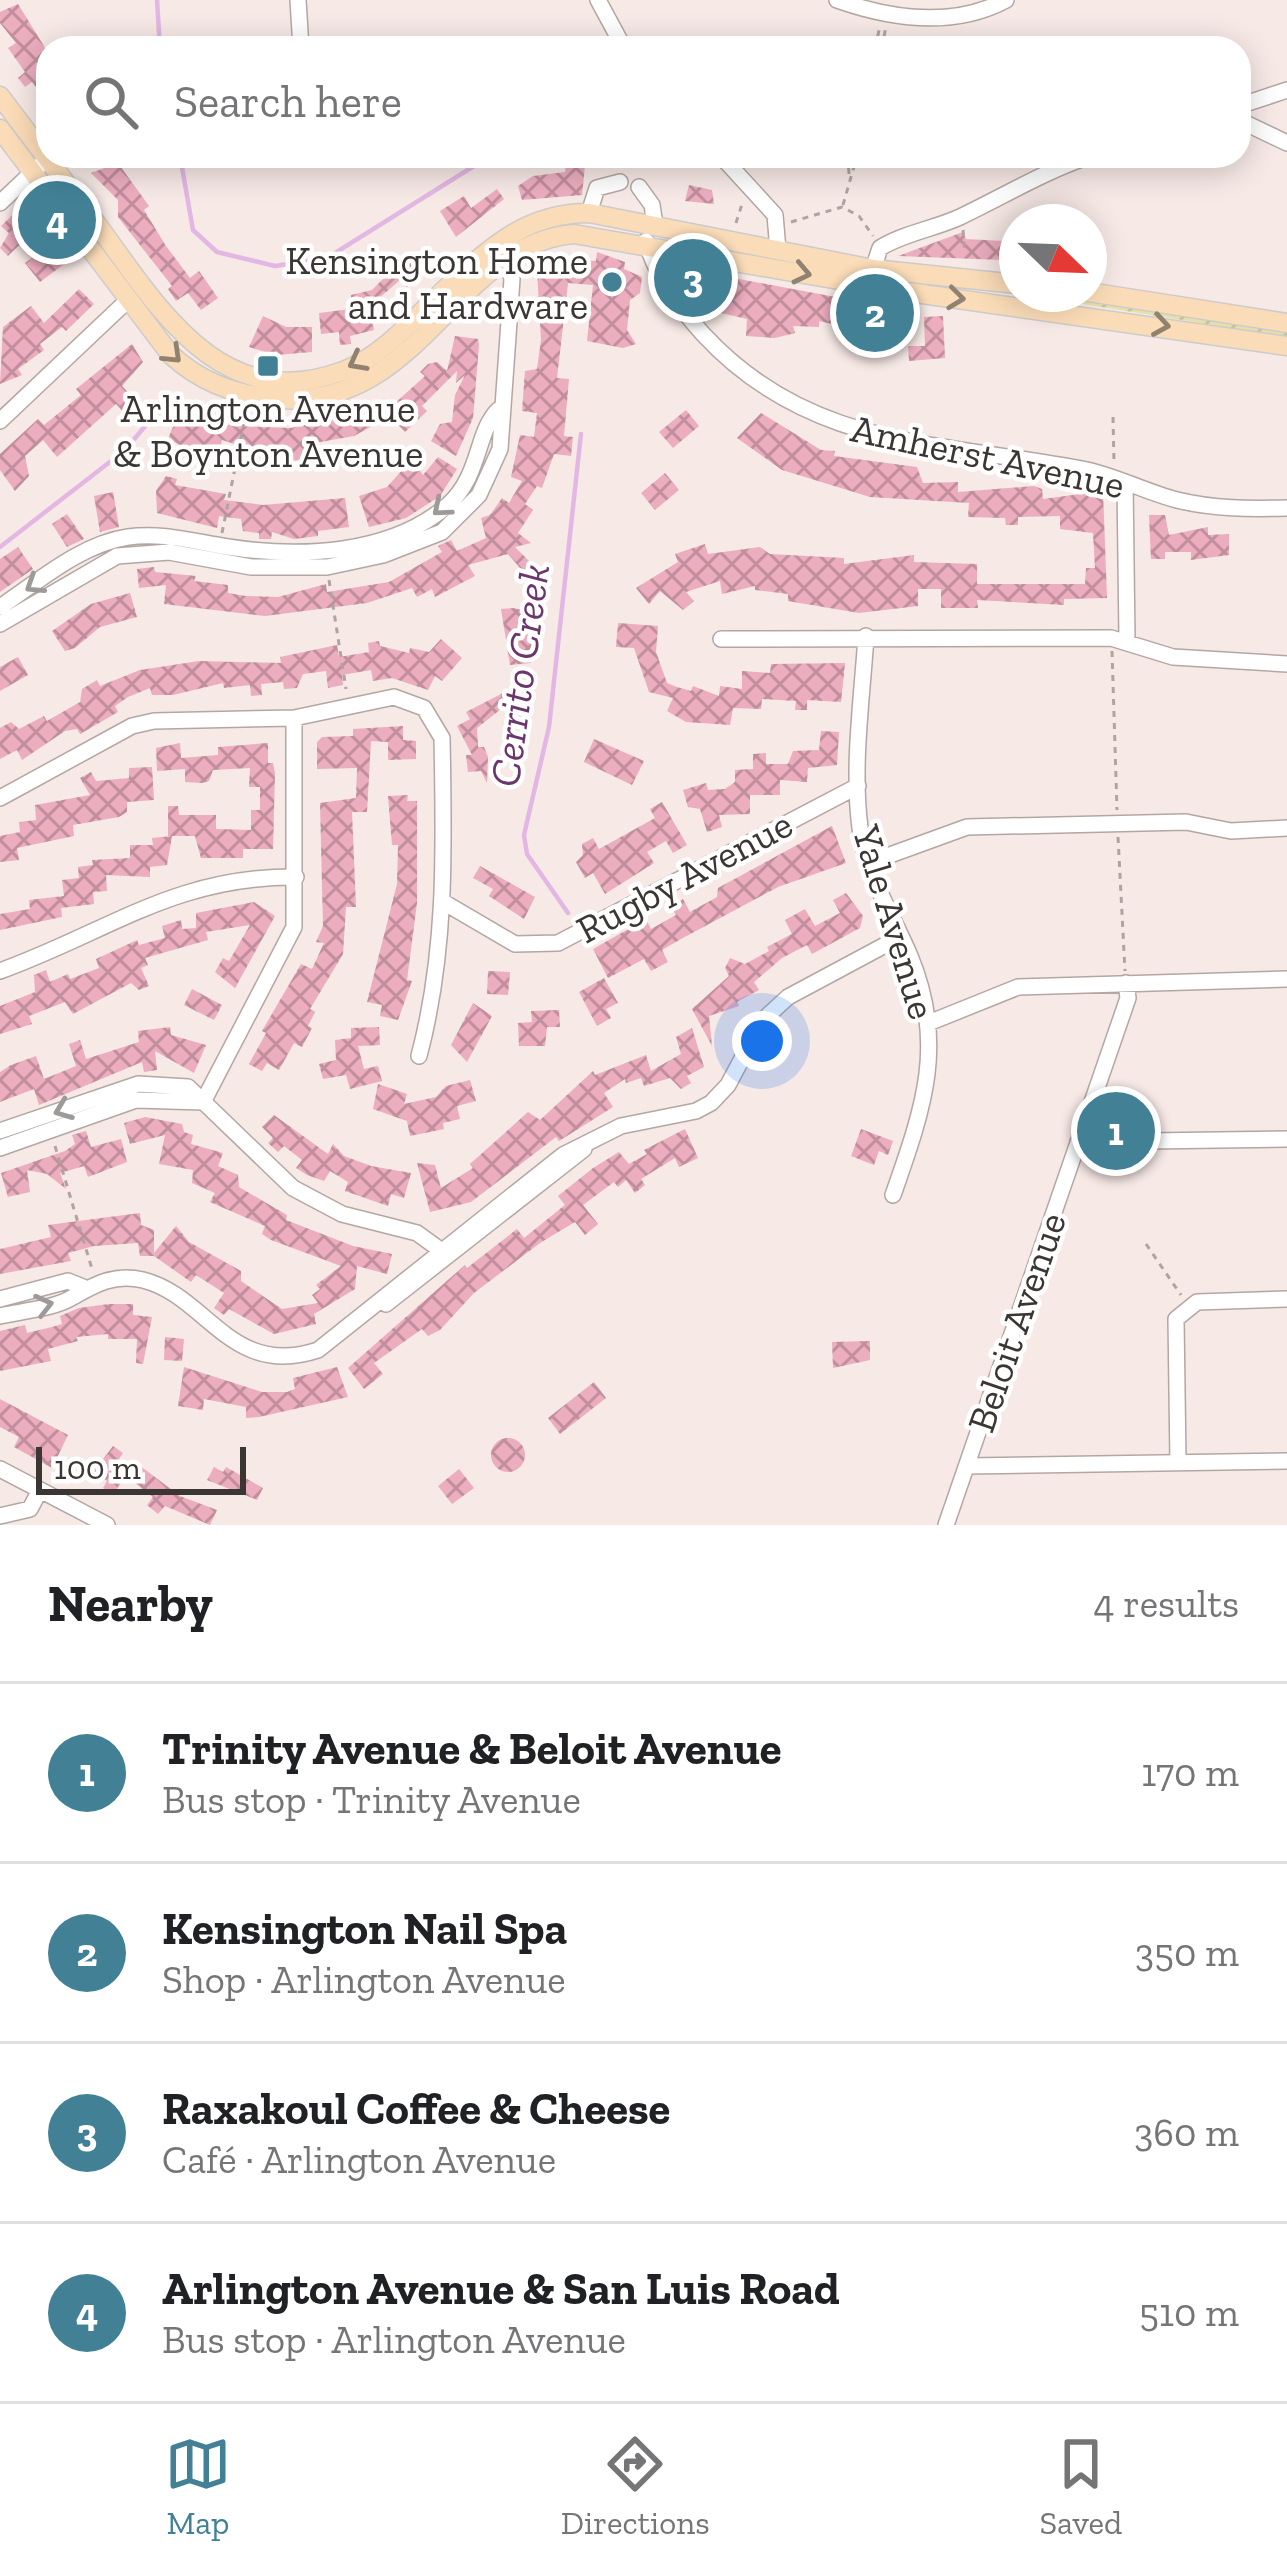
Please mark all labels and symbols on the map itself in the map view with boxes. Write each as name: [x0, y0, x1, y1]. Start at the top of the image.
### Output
pin: 4: [18, 175, 96, 265]
north arrow: [999, 204, 1107, 312]
pin: 3: [654, 233, 732, 323]
place label: Kensington Home and Hardware: [285, 237, 588, 329]
one-way arrow: [792, 259, 812, 285]
pin: 2: [836, 268, 914, 358]
marker: Kensington Home and Hardware: [599, 269, 625, 295]
one-way arrow: [946, 284, 966, 310]
one-way arrow: [1151, 311, 1171, 336]
one-way arrow: [159, 341, 181, 363]
one-way arrow: [347, 348, 369, 371]
marker: Arlington Avenue & Boynton Avenue: [255, 353, 281, 379]
place label: Arlington Avenue & Boynton Avenue: [113, 385, 423, 477]
street label: Amherst Avenue: [847, 405, 1129, 508]
one-way arrow: [433, 493, 455, 515]
water label: Cerrito Creek: [479, 560, 560, 790]
one-way arrow: [25, 570, 47, 592]
street label: Rugby Avenue: [568, 800, 800, 953]
street label: Yale Avenue: [843, 819, 946, 1025]
your location: [732, 1011, 792, 1071]
pin: 1: [1077, 1086, 1155, 1176]
one-way arrow: [54, 1095, 75, 1120]
street label: Beloit Avenue: [957, 1206, 1076, 1438]
one-way arrow: [33, 1294, 53, 1319]
scale bar: [36, 1441, 246, 1494]

